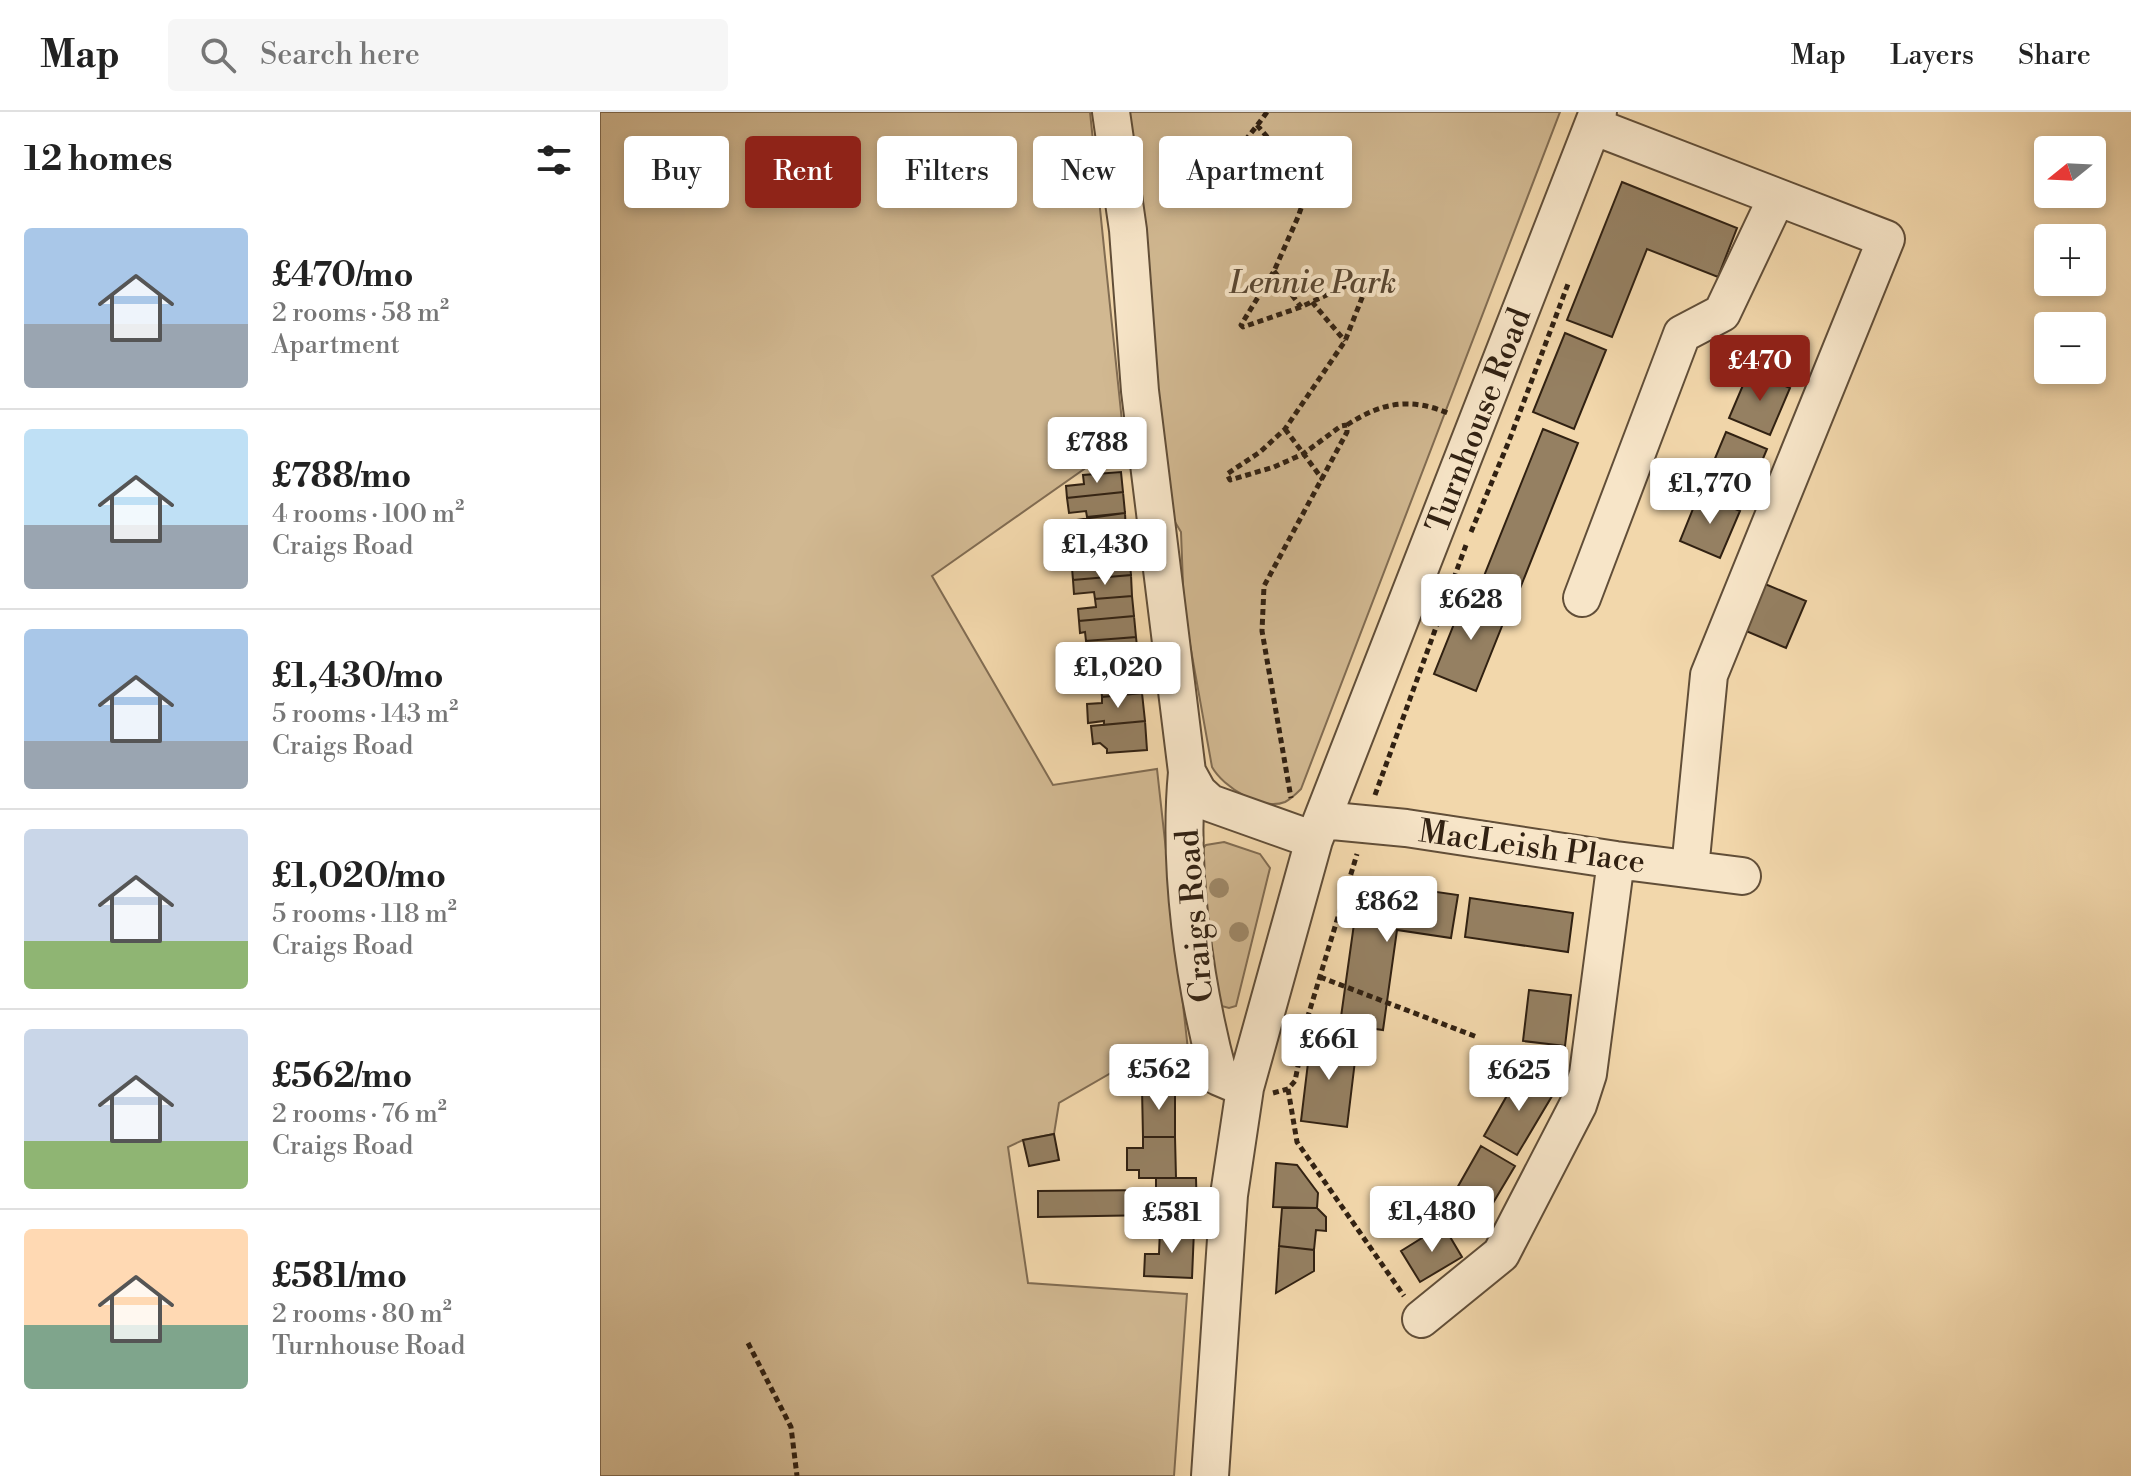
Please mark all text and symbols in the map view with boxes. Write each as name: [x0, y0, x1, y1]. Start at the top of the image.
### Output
search box: [168, 19, 728, 91]
text: Map: [40, 32, 120, 79]
icon: search: [196, 33, 240, 77]
text: Search here: [260, 36, 420, 74]
text: Map: [1791, 38, 1846, 73]
text: Layers: [1890, 38, 1974, 73]
text: Share: [2018, 38, 2091, 73]
chip: Buy: [624, 136, 729, 208]
chip: Rent: [745, 136, 861, 208]
chip: Filters: [877, 136, 1017, 208]
chip: New: [1033, 136, 1143, 208]
chip: Apartment: [1159, 136, 1352, 208]
north arrow: [2034, 136, 2106, 208]
map controls: [2034, 136, 2106, 384]
icon: filters: [532, 138, 576, 182]
text: 12 homes: [24, 139, 173, 181]
button: +: [2034, 224, 2106, 296]
text: £470/mo: [272, 255, 413, 297]
icon: home: [88, 260, 184, 356]
park label: Lennie Park: [1229, 263, 1396, 303]
text: 2 rooms · 58 m²: [272, 297, 449, 329]
street label: Turnhouse Road: [1418, 302, 1540, 539]
button: −: [2034, 312, 2106, 384]
text: Apartment: [272, 329, 400, 361]
pin: £470: [1713, 335, 1807, 403]
text: £470: [1728, 345, 1792, 377]
pin: £788: [1050, 417, 1144, 485]
text: £788: [1066, 427, 1128, 459]
text: £788/mo: [272, 456, 411, 498]
pin: £1,770: [1645, 458, 1775, 526]
icon: home: [88, 461, 184, 557]
text: £1,770: [1668, 468, 1752, 500]
text: 4 rooms · 100 m²: [272, 498, 464, 530]
pin: £1,430: [1040, 519, 1170, 587]
text: £1,430: [1061, 529, 1149, 561]
text: Craigs Road: [272, 530, 413, 562]
pin: £628: [1424, 574, 1518, 642]
text: £628: [1439, 584, 1503, 616]
pin: £1,020: [1053, 642, 1183, 710]
text: £1,020: [1073, 652, 1163, 684]
text: £1,430/mo: [272, 656, 444, 698]
icon: home: [88, 661, 184, 757]
text: 5 rooms · 143 m²: [272, 698, 458, 730]
text: Craigs Road: [272, 730, 413, 762]
street label: MacLeish Place: [1416, 811, 1648, 883]
street label: Craigs Road: [1167, 828, 1222, 1004]
text: £1,020/mo: [272, 856, 446, 898]
icon: home: [88, 861, 184, 957]
pin: £862: [1340, 876, 1434, 944]
text: £862: [1355, 886, 1419, 918]
text: 5 rooms · 118 m²: [272, 898, 457, 930]
text: Craigs Road: [272, 930, 413, 962]
pin: £661: [1282, 1014, 1376, 1082]
text: £661: [1299, 1024, 1359, 1056]
pin: £562: [1112, 1044, 1206, 1112]
pin: £625: [1472, 1045, 1566, 1113]
text: £562: [1127, 1054, 1191, 1086]
text: £625: [1487, 1055, 1551, 1087]
text: £562/mo: [272, 1056, 412, 1098]
icon: home: [88, 1061, 184, 1157]
text: 2 rooms · 76 m²: [272, 1098, 447, 1130]
text: Craigs Road: [272, 1130, 413, 1162]
pin: £1,480: [1367, 1186, 1497, 1254]
pin: £581: [1125, 1187, 1219, 1255]
text: £1,480: [1388, 1196, 1476, 1228]
text: £581: [1142, 1197, 1202, 1229]
text: £581/mo: [272, 1256, 407, 1298]
icon: home: [88, 1261, 184, 1357]
text: 2 rooms · 80 m²: [272, 1298, 452, 1330]
text: Turnhouse Road: [272, 1330, 465, 1362]

